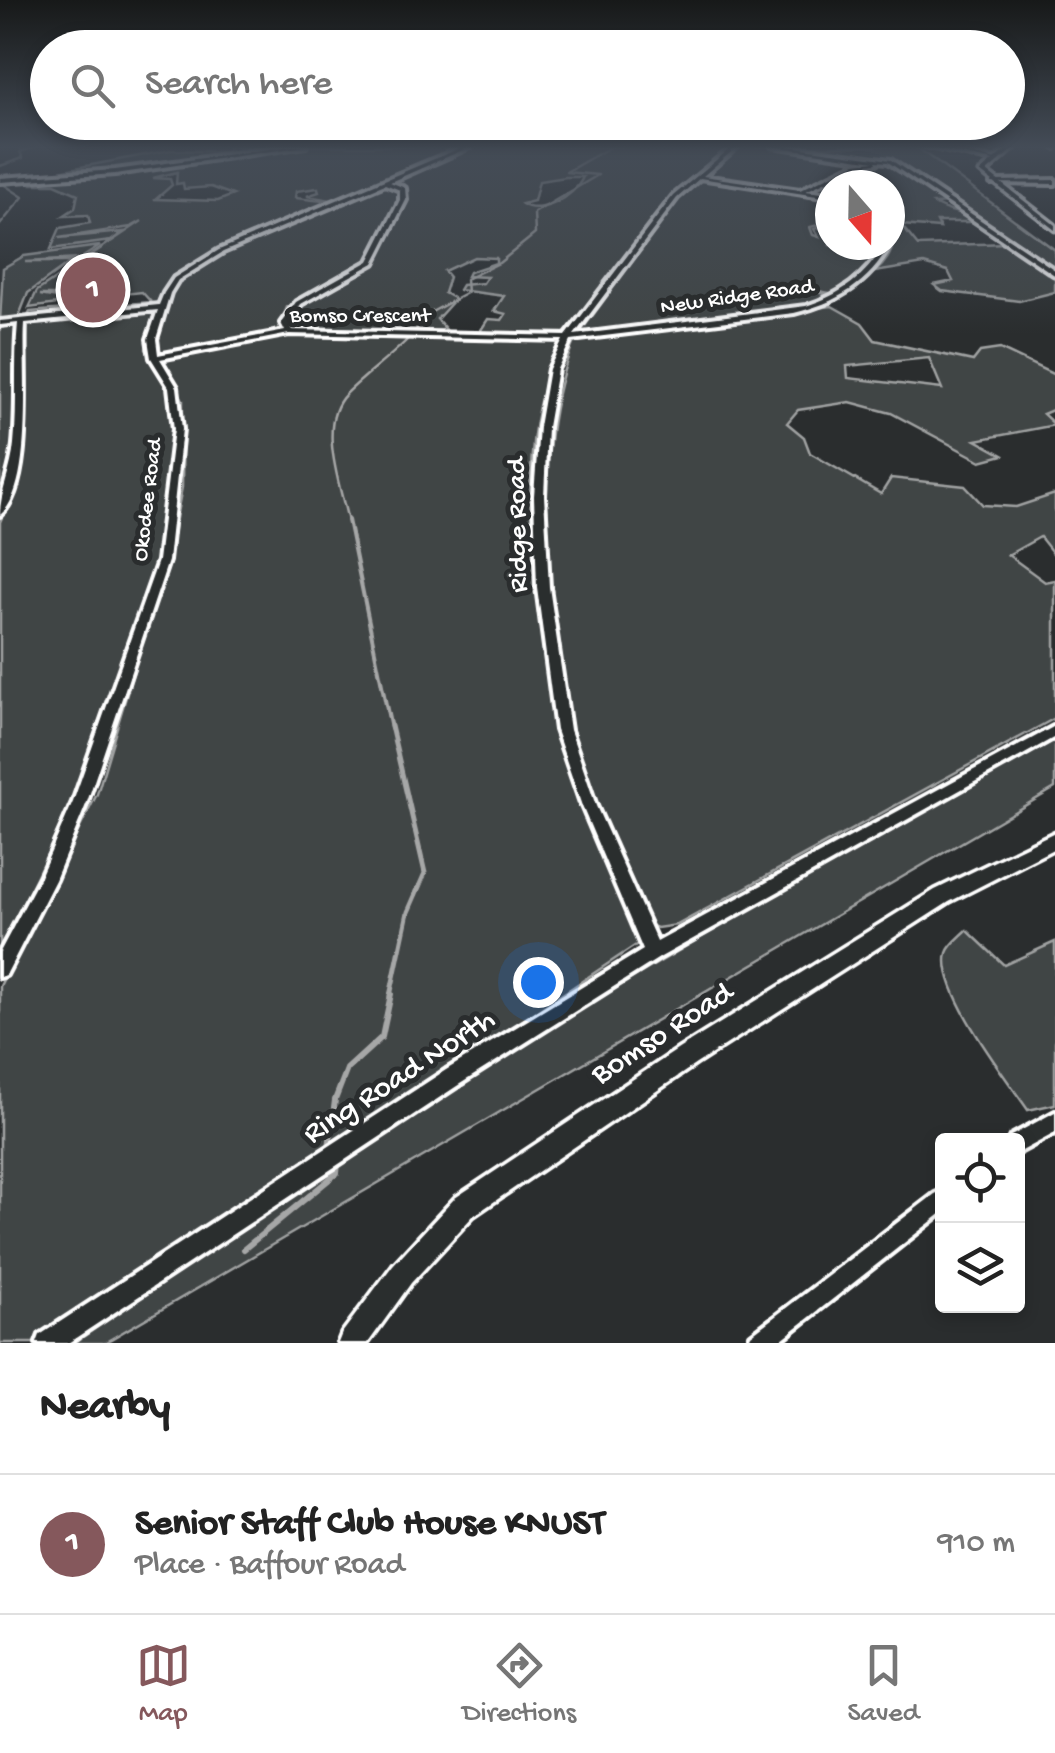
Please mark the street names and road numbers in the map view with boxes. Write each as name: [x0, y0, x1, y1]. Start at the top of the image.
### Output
street label: New Ridge Road: [659, 274, 817, 322]
street label: Bomso Crescent: [289, 304, 432, 330]
street label: Okodee Road: [129, 435, 170, 563]
street label: Ridge Road: [501, 454, 537, 593]
street label: Bomso Road: [584, 974, 743, 1095]
street label: Ring Road North: [297, 1002, 503, 1154]

